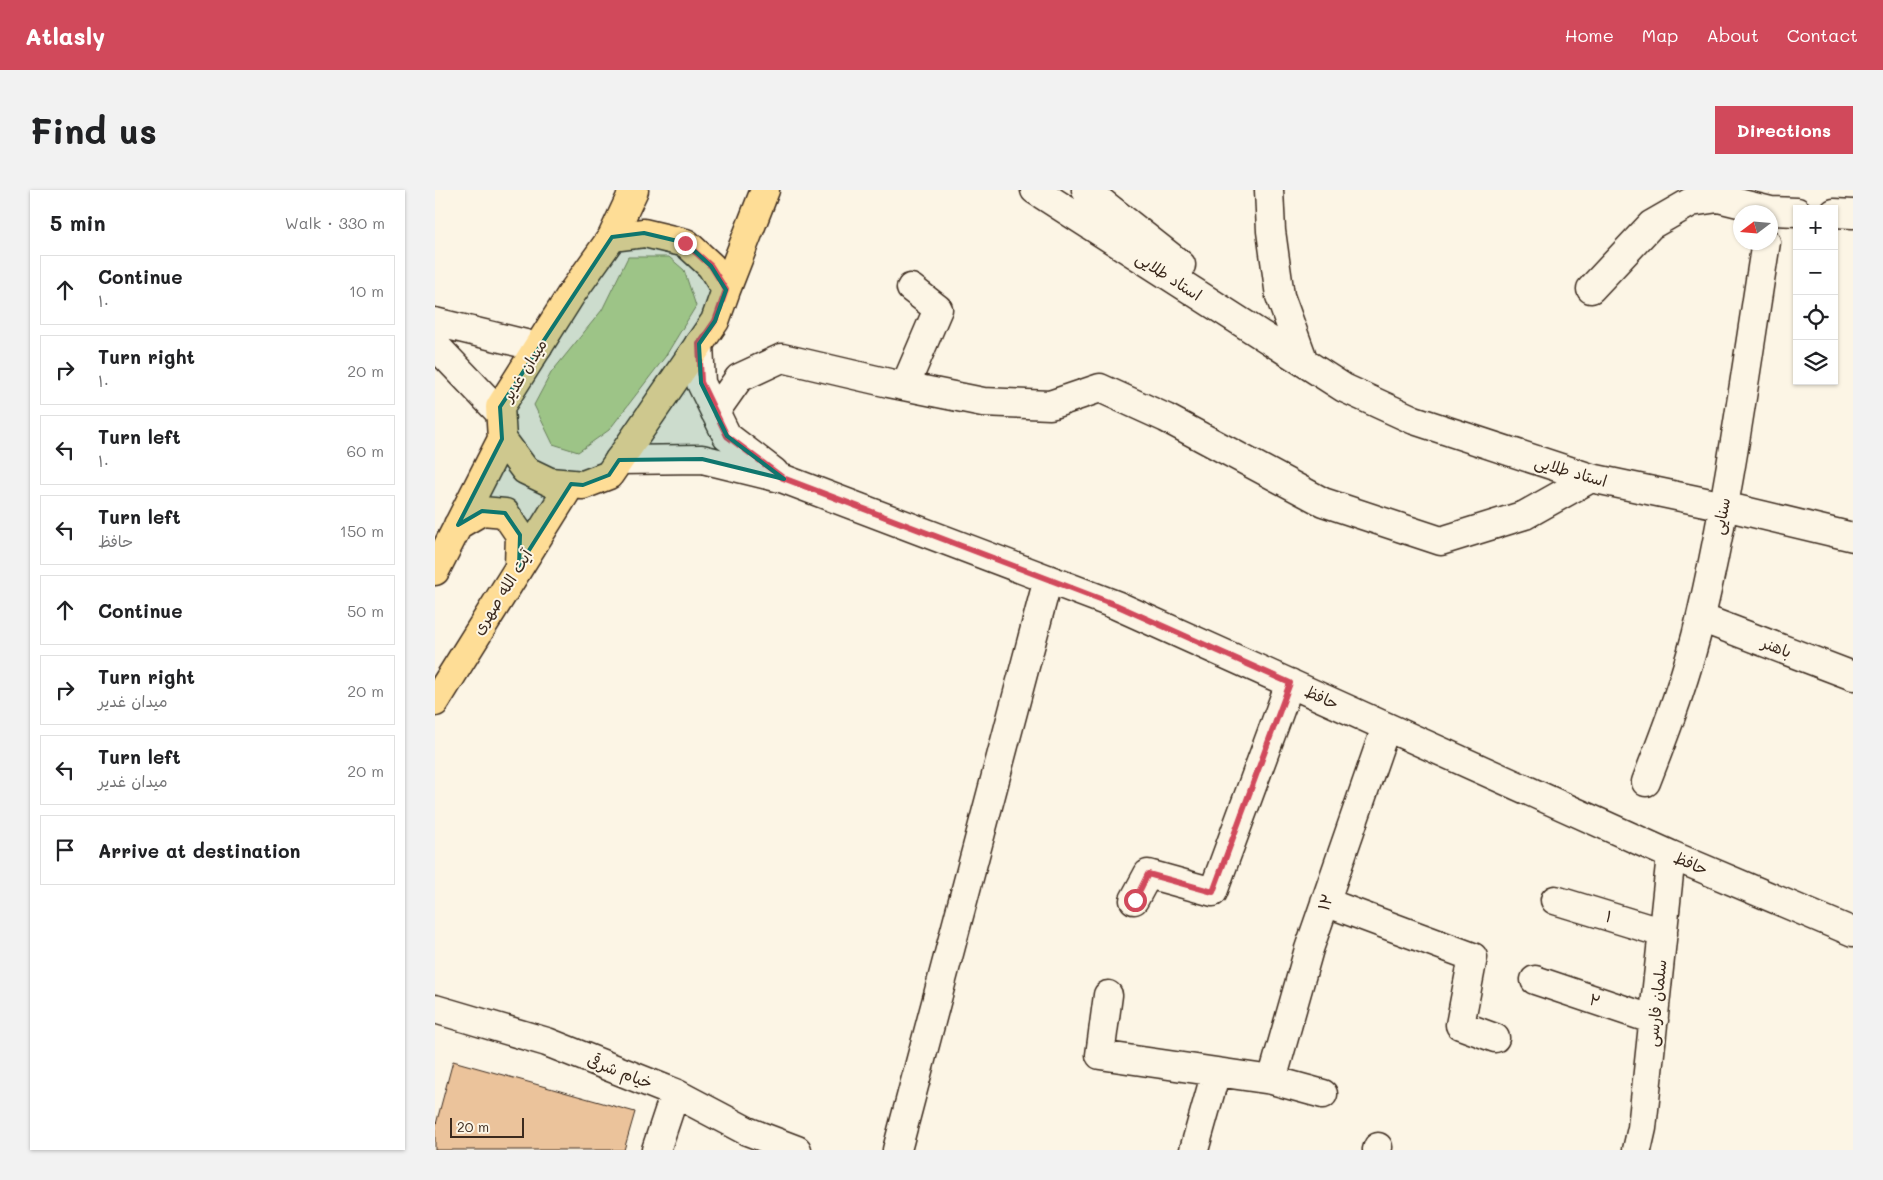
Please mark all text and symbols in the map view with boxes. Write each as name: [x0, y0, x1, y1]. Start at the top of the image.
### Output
text: Atlasly: [25, 20, 105, 51]
text: Home: [1565, 23, 1614, 47]
text: Map: [1642, 23, 1678, 47]
text: About: [1706, 23, 1759, 47]
text: Contact: [1787, 23, 1858, 47]
button: Directions: [1715, 106, 1853, 154]
text: Find us: [30, 107, 157, 153]
north arrow: [1733, 205, 1778, 250]
map controls: [1793, 205, 1838, 385]
button: +: [1793, 205, 1838, 250]
text: 5 min: [50, 209, 106, 236]
text: Walk · 330 m: [285, 212, 385, 233]
route end: [674, 232, 697, 255]
street label: استاد طلایی: [1132, 247, 1206, 305]
button: −: [1793, 250, 1838, 295]
text: Continue: [98, 264, 183, 289]
icon: ahead: [51, 276, 79, 304]
text: 10 m: [349, 280, 384, 301]
text: ۱۰: [98, 290, 109, 311]
button: locate: [1793, 295, 1838, 340]
street label: میدان غدیر: [495, 335, 551, 407]
button: layers: [1793, 340, 1838, 385]
text: Turn right: [98, 344, 195, 369]
icon: right: [51, 356, 79, 384]
text: 20 m: [347, 360, 384, 381]
text: ۱۰: [98, 370, 109, 391]
text: Turn left: [98, 424, 181, 449]
icon: left: [51, 436, 79, 464]
text: 60 m: [347, 440, 384, 461]
text: ۱۰: [98, 450, 109, 471]
street label: استاد طلایی: [1532, 450, 1610, 492]
street label: سنایی: [1707, 496, 1735, 536]
text: Turn left: [98, 504, 181, 529]
icon: left: [51, 516, 79, 544]
text: 150 m: [340, 520, 384, 541]
text: حافظ: [98, 530, 133, 551]
street label: آیت الله صهری: [467, 544, 537, 638]
icon: ahead: [51, 596, 79, 624]
text: Continue: [98, 598, 183, 623]
text: 50 m: [347, 600, 384, 621]
street label: باهنر: [1758, 631, 1795, 662]
text: Turn right: [98, 664, 195, 689]
icon: right: [51, 676, 79, 704]
text: 20 m: [347, 680, 384, 701]
street label: حافظ: [1302, 680, 1343, 713]
text: میدان غدیر: [98, 690, 168, 711]
text: Turn left: [98, 744, 181, 769]
icon: left: [51, 756, 79, 784]
text: 20 m: [347, 760, 384, 781]
text: میدان غدیر: [98, 770, 168, 791]
icon: arrive: [51, 836, 79, 864]
text: Arrive at destination: [98, 838, 301, 863]
street label: حافظ: [1671, 846, 1711, 879]
route start: [1124, 889, 1147, 912]
street label: ۱۲: [1312, 891, 1337, 913]
street label: ۱: [1603, 905, 1615, 926]
street label: سلمان فارسی: [1640, 958, 1672, 1048]
street label: ۲: [1587, 988, 1604, 1011]
street label: خیام شرقی: [583, 1048, 656, 1095]
scale bar: [450, 1115, 524, 1138]
text: 20 m: [457, 1117, 489, 1136]

